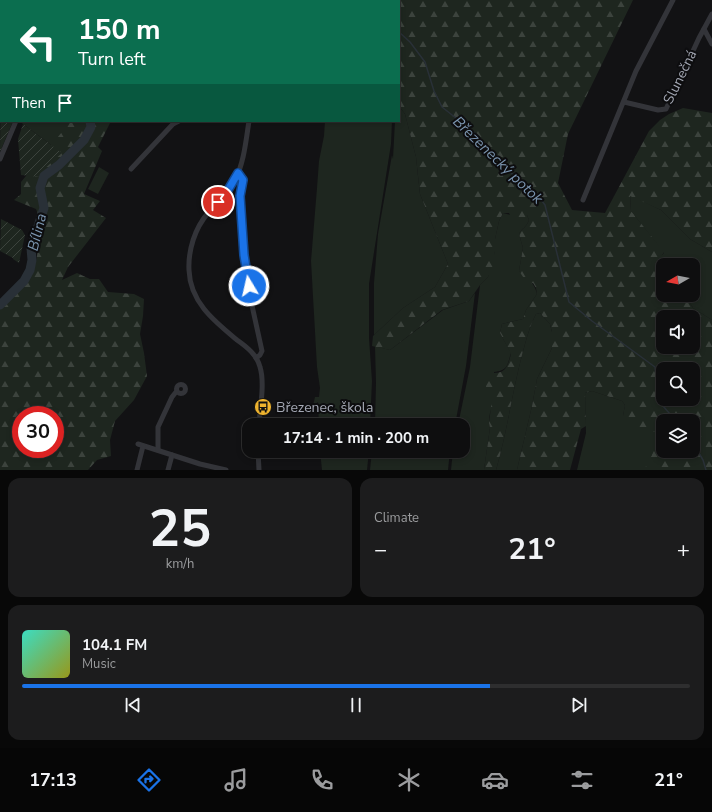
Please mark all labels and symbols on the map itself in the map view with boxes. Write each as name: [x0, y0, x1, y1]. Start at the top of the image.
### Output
street label: Slunečná: [659, 47, 701, 107]
water label: Březenecký potok: [448, 112, 548, 209]
pin: [201, 185, 235, 219]
water label: Bílina: [23, 211, 51, 253]
north arrow: [656, 258, 700, 302]
position arrow: [228, 265, 270, 307]
bus stop icon: Březenec, škola: [253, 397, 273, 417]
place label: Březenec, škola: [276, 398, 373, 417]
speed limit sign: 30: [12, 406, 64, 458]

